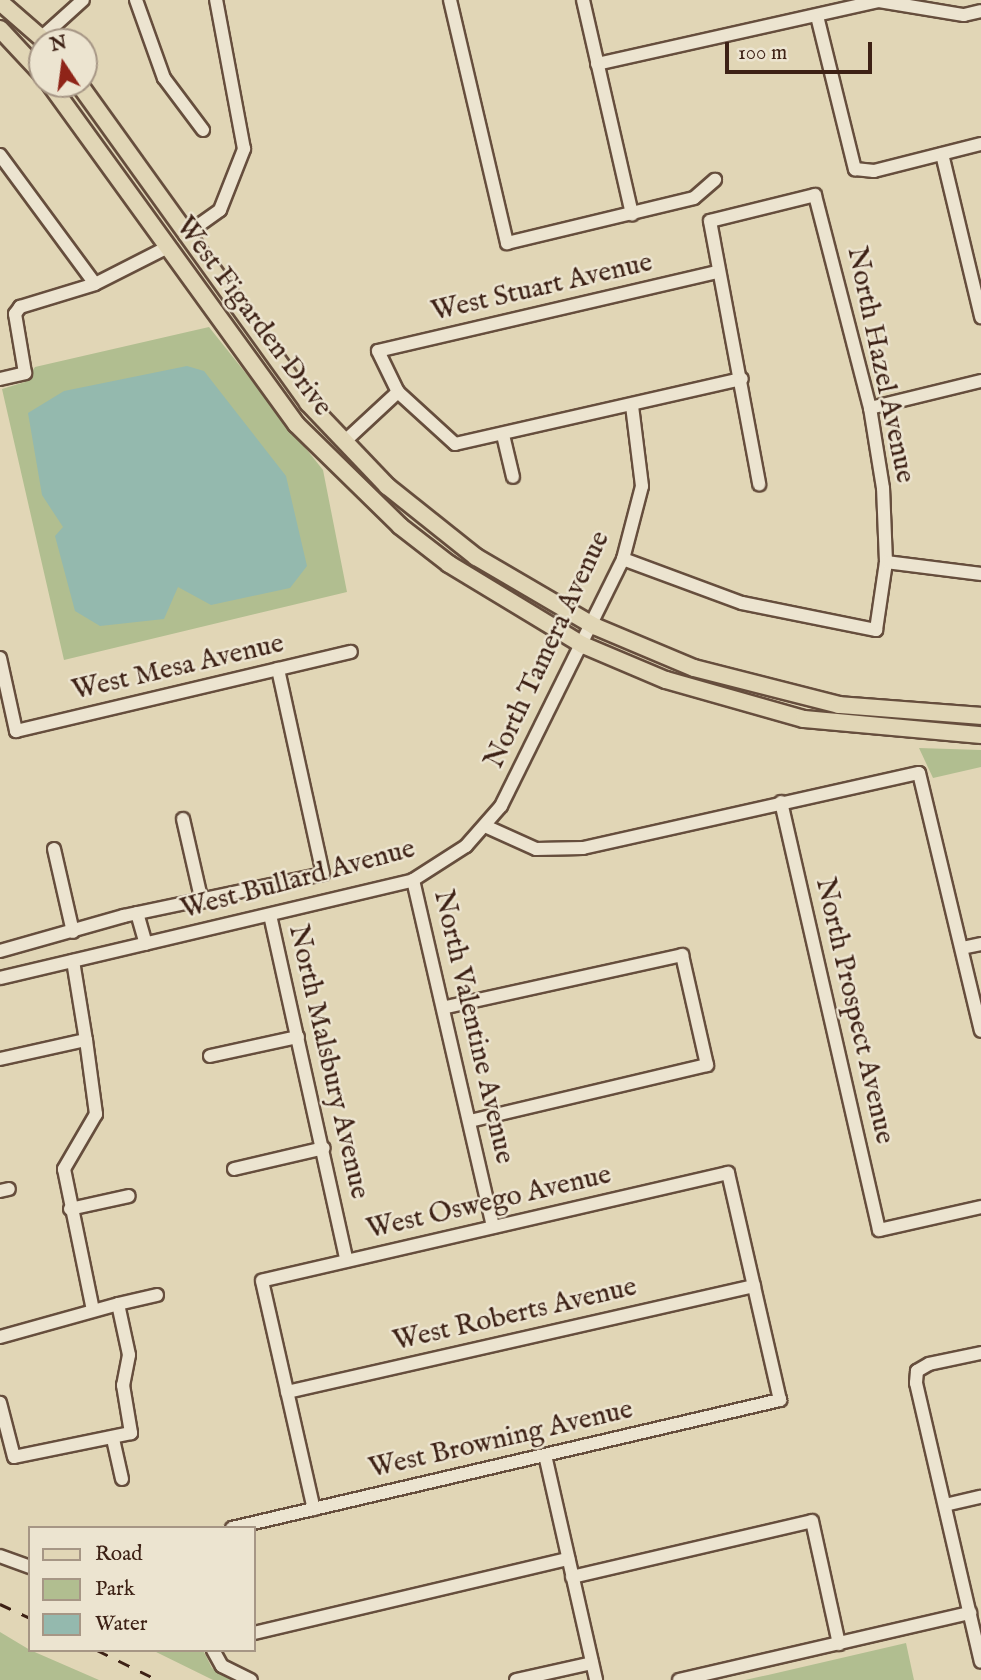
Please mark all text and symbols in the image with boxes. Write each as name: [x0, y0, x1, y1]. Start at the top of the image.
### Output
north arrow: [28, 28, 98, 98]
scale bar: [729, 28, 876, 72]
text: N: [48, 31, 69, 58]
text: 100 m: [738, 40, 787, 67]
street label: West Figarden Drive: [167, 211, 339, 423]
street label: North Hazel Avenue: [839, 244, 921, 486]
street label: West Stuart Avenue: [428, 246, 656, 330]
street label: North Tamera Avenue: [478, 526, 618, 774]
street label: West Mesa Avenue: [69, 627, 287, 709]
street label: West Bullard Avenue: [177, 833, 419, 927]
street label: North Prospect Avenue: [807, 875, 901, 1147]
street label: North Valentine Avenue: [425, 887, 521, 1167]
street label: North Malsbury Avenue: [280, 922, 376, 1202]
street label: West Oswego Avenue: [364, 1159, 614, 1247]
street label: West Roberts Avenue: [390, 1271, 640, 1359]
street label: West Browning Avenue: [366, 1393, 636, 1487]
legend: [28, 1526, 256, 1652]
text: Road: [95, 1541, 142, 1568]
text: Park: [95, 1576, 135, 1603]
text: Water: [95, 1611, 147, 1638]

